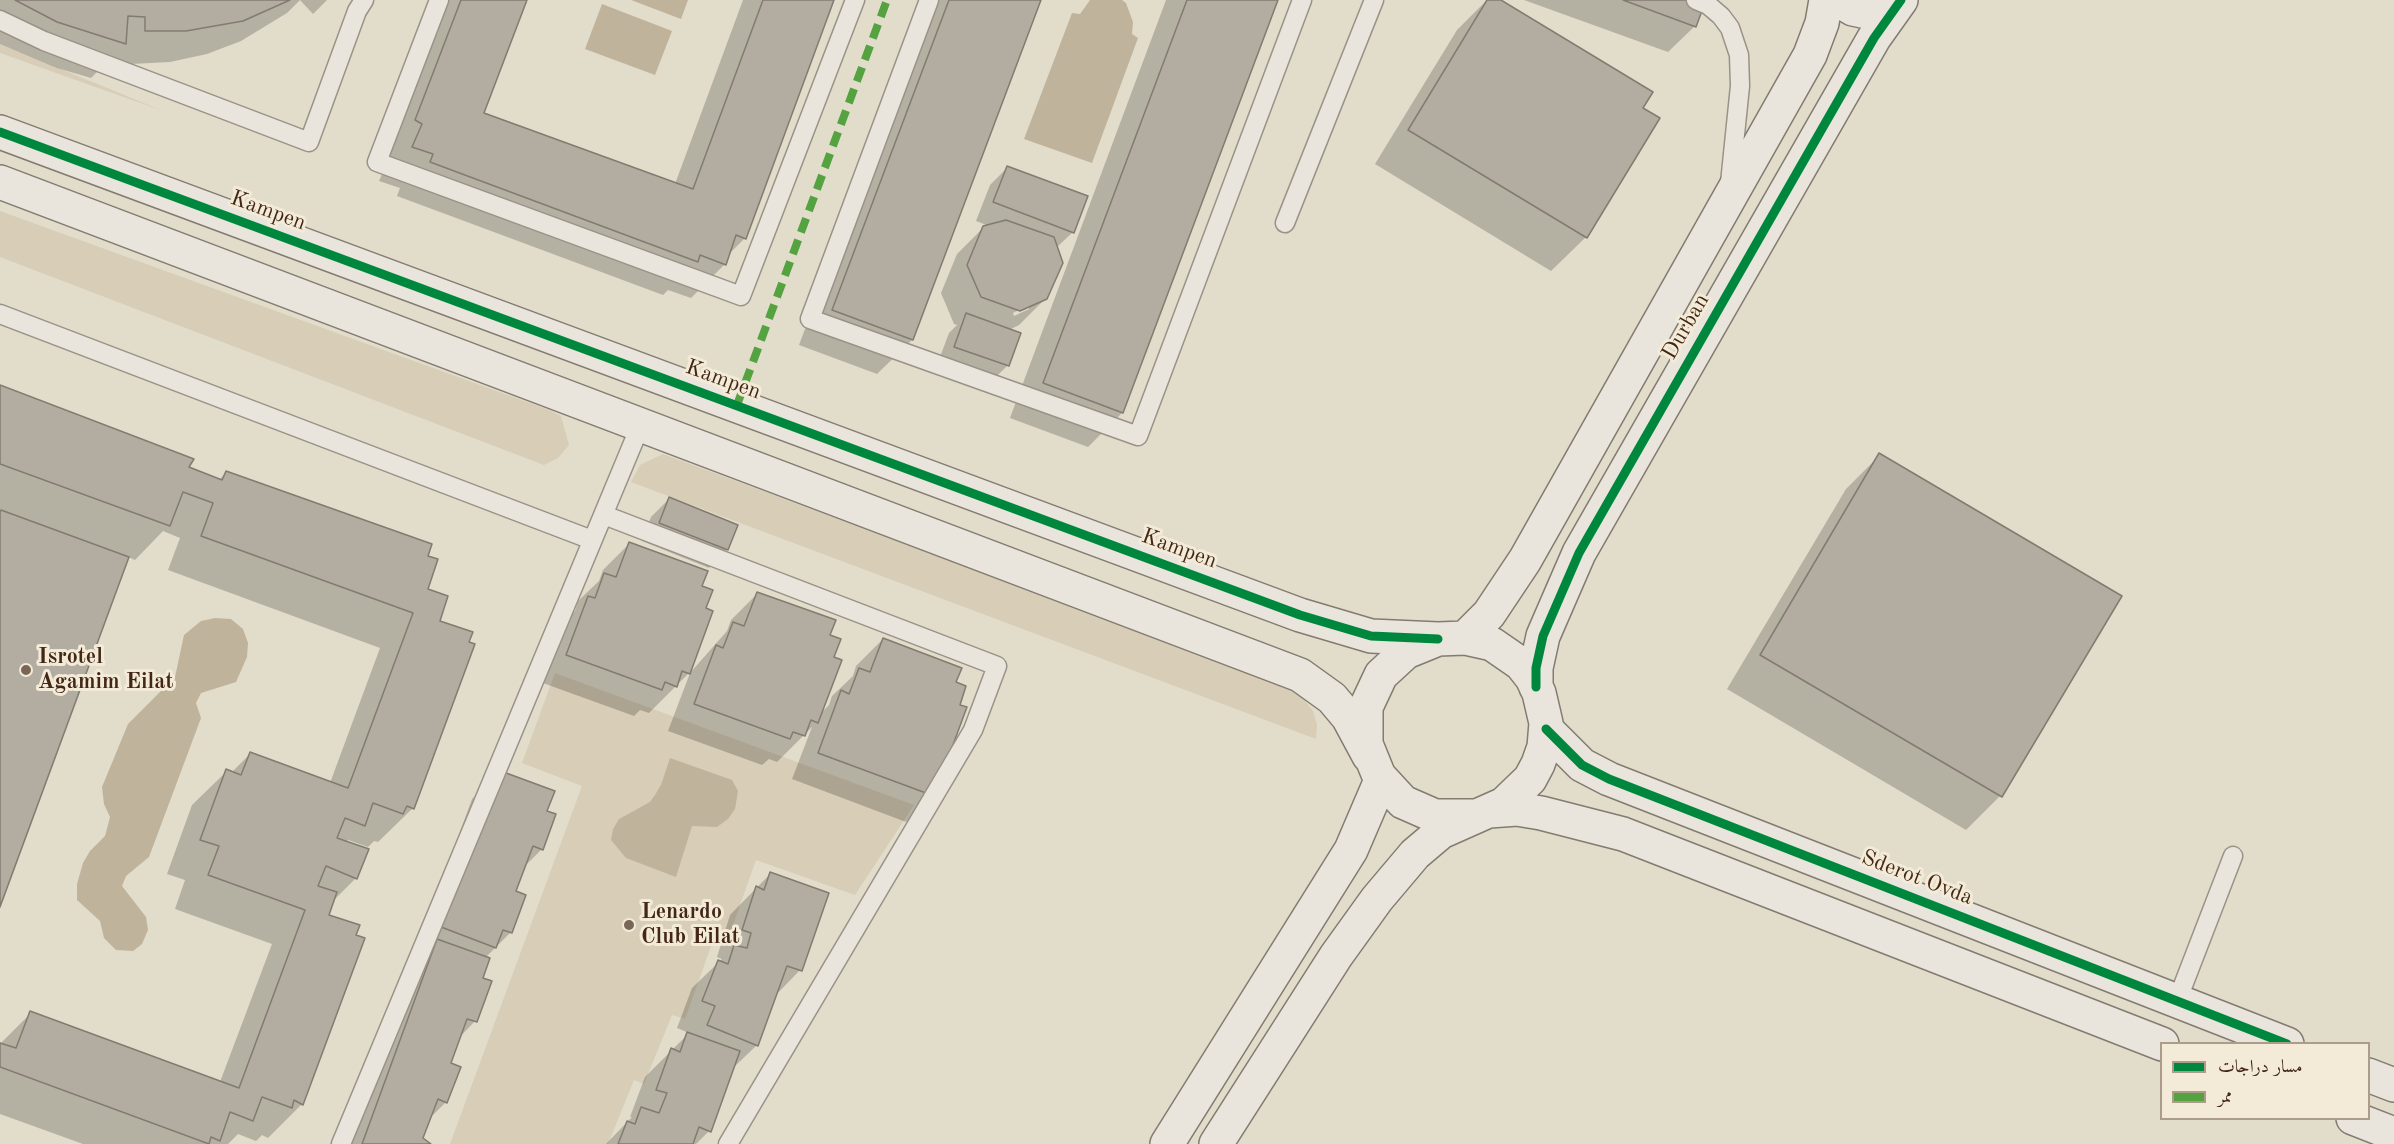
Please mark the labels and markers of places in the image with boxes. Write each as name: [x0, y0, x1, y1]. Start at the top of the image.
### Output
place label: Isrotel Agamim Eilat: [38, 644, 173, 696]
marker: Isrotel Agamim Eilat: [19, 663, 33, 677]
place label: Lenardo Club Eilat: [641, 899, 740, 950]
marker: Lenardo Club Eilat: [622, 918, 636, 932]

